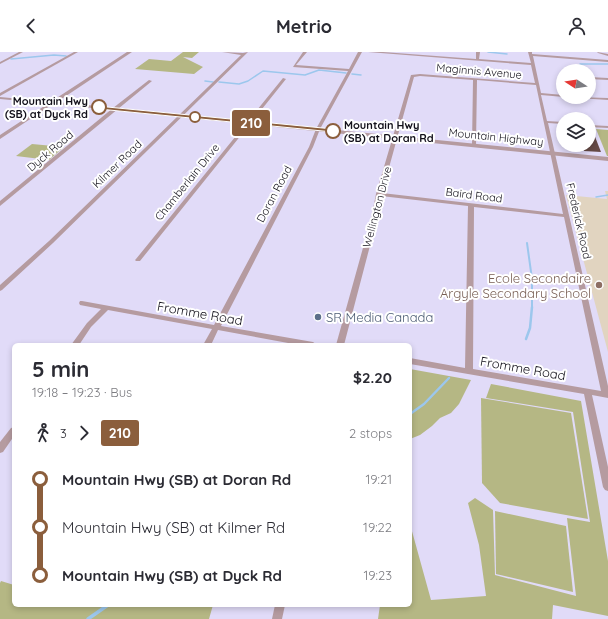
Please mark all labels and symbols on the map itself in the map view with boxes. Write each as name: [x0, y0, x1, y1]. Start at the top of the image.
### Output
street label: Maginnis Avenue: [436, 60, 522, 82]
north arrow: [556, 64, 596, 104]
place label: Mountain Hwy (SB) at Dyck Rd: [5, 94, 88, 121]
marker: Mountain Hwy (SB) at Dyck Rd: [91, 99, 107, 115]
line badge: 210: [228, 110, 274, 136]
unlabelled marker: [189, 111, 201, 123]
place label: Mountain Hwy (SB) at Doran Rd: [344, 118, 434, 145]
marker: Mountain Hwy (SB) at Doran Rd: [325, 123, 341, 139]
street label: Mountain Highway: [448, 125, 544, 149]
street label: Dyck Road: [24, 128, 76, 174]
street label: Kilmer Road: [89, 137, 145, 191]
street label: Chamberlain Drive: [152, 141, 222, 223]
street label: Doran Road: [253, 163, 295, 225]
street label: Wellington Drive: [359, 165, 395, 249]
street label: Frederick Road: [563, 182, 595, 260]
street label: Baird Road: [445, 185, 503, 205]
place label: Ecole Secondaire Argyle Secondary School: [440, 270, 591, 301]
marker: Ecole Secondaire Argyle Secondary School: [594, 280, 604, 290]
street label: Fromme Road: [156, 298, 244, 328]
place label: SR Media Canada: [326, 309, 433, 325]
marker: SR Media Canada: [313, 312, 323, 322]
street label: Fromme Road: [479, 353, 567, 383]

